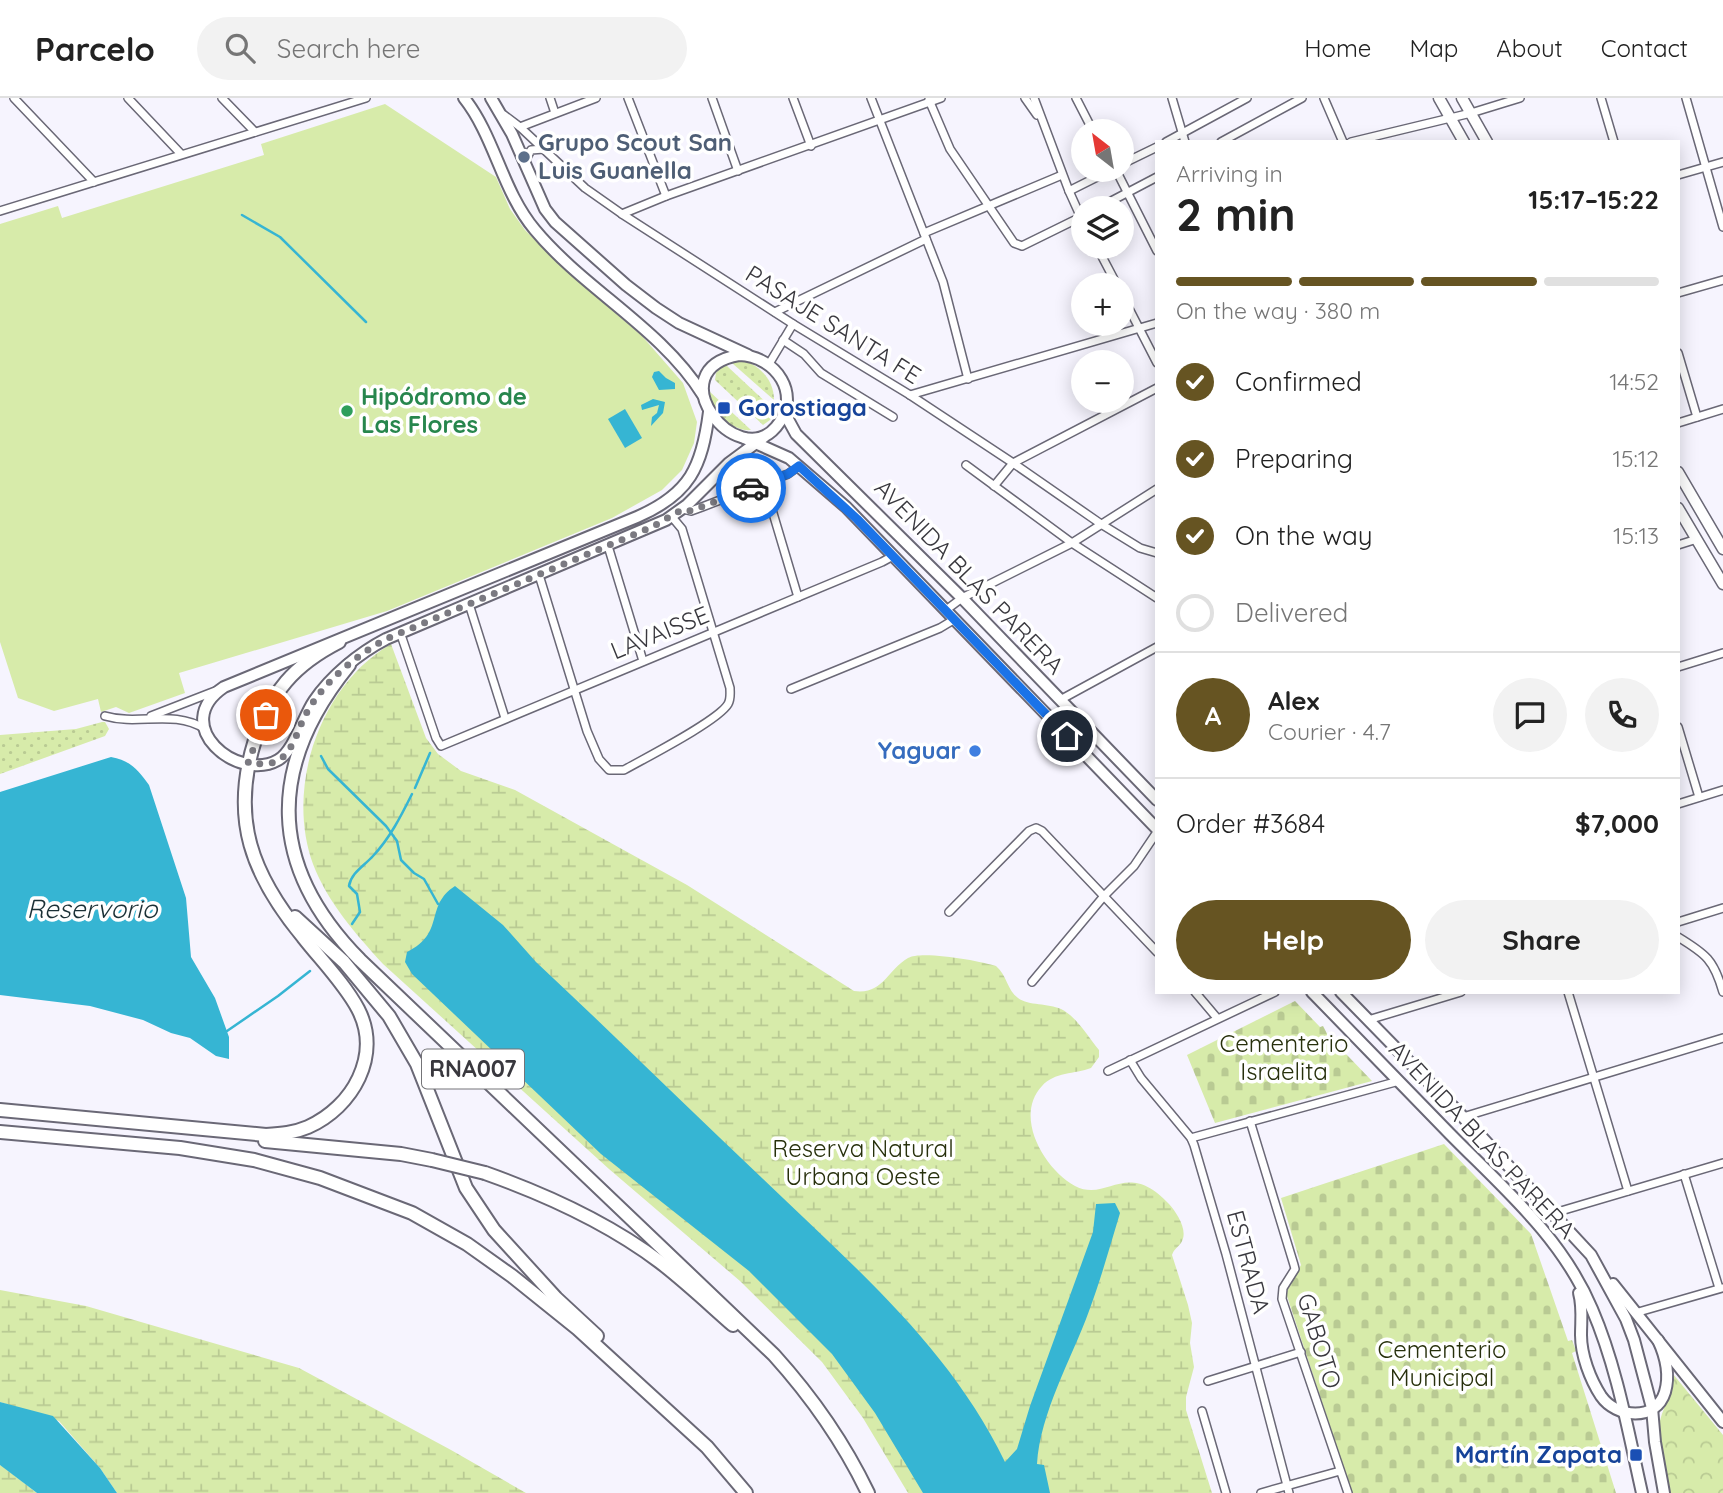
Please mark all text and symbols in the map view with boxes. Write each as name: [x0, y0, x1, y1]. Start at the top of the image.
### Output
search box: [197, 17, 687, 80]
text: Parcelo: [35, 28, 155, 69]
icon: search: [221, 29, 259, 67]
text: Search here: [277, 32, 420, 65]
text: Home: [1304, 33, 1371, 63]
text: Map: [1409, 33, 1458, 63]
text: About: [1496, 33, 1563, 63]
text: Contact: [1601, 33, 1688, 63]
north arrow: [1071, 119, 1134, 182]
map controls: [1071, 119, 1134, 413]
place label: Grupo Scout San Luis Guanella: [538, 127, 732, 185]
marker: Grupo Scout San Luis Guanella: [516, 149, 532, 165]
text: Arriving in: [1176, 159, 1283, 188]
text: 15:17–15:22: [1528, 183, 1659, 216]
text: 2 min: [1176, 185, 1296, 243]
button: layers: [1071, 196, 1134, 259]
street label: PASAJE SANTA FE: [740, 258, 927, 390]
button: +: [1071, 273, 1134, 336]
text: On the way · 380 m: [1176, 296, 1380, 325]
button: −: [1071, 350, 1134, 413]
icon: check: [1176, 363, 1214, 401]
text: Confirmed: [1235, 365, 1362, 398]
text: 14:52: [1609, 367, 1659, 396]
place label: Hipódromo de Las Flores: [361, 381, 527, 439]
place label: Gorostiaga: [738, 392, 867, 422]
marker: Gorostiaga: [716, 400, 732, 416]
marker: Hipódromo de Las Flores: [339, 403, 355, 419]
icon: check: [1176, 440, 1214, 478]
text: Preparing: [1235, 442, 1353, 475]
text: 15:12: [1612, 444, 1659, 473]
courier: [716, 453, 786, 523]
icon: car: [732, 469, 770, 507]
street label: AVENIDA BLAS PARERA: [869, 472, 1071, 680]
icon: check: [1176, 517, 1214, 555]
text: On the way: [1235, 519, 1373, 552]
text: 15:13: [1613, 521, 1659, 550]
text: Delivered: [1235, 596, 1348, 629]
street label: LAVAISSE: [606, 599, 713, 665]
button: chat: [1493, 678, 1567, 752]
button: phone: [1585, 678, 1659, 752]
text: Alex: [1268, 684, 1319, 717]
pin: [236, 685, 296, 745]
icon: bag: [247, 696, 285, 734]
text: A: [1205, 699, 1221, 732]
pin: [1037, 706, 1097, 766]
icon: home: [1048, 717, 1086, 755]
text: Courier · 4.7: [1268, 717, 1391, 746]
place label: Yaguar: [878, 735, 961, 765]
marker: Yaguar: [967, 743, 983, 759]
text: Order #3684: [1176, 807, 1325, 840]
text: $7,000: [1575, 807, 1659, 840]
water label: Reservorio: [27, 892, 159, 925]
button: Help: [1176, 900, 1411, 980]
button: Share: [1425, 900, 1659, 980]
park label: Cementerio Israelita: [1220, 1028, 1349, 1086]
street label: AVENIDA BLAS PARERA: [1383, 1034, 1582, 1245]
road number: RNA007: [422, 1050, 524, 1088]
park label: Reserva Natural Urbana Oeste: [772, 1133, 954, 1191]
street label: ESTRADA: [1221, 1207, 1277, 1317]
street label: GABOTO: [1291, 1289, 1349, 1392]
park label: Cementerio Municipal: [1378, 1334, 1507, 1392]
place label: Martín Zapata: [1455, 1439, 1622, 1469]
marker: Martín Zapata: [1628, 1447, 1644, 1463]

